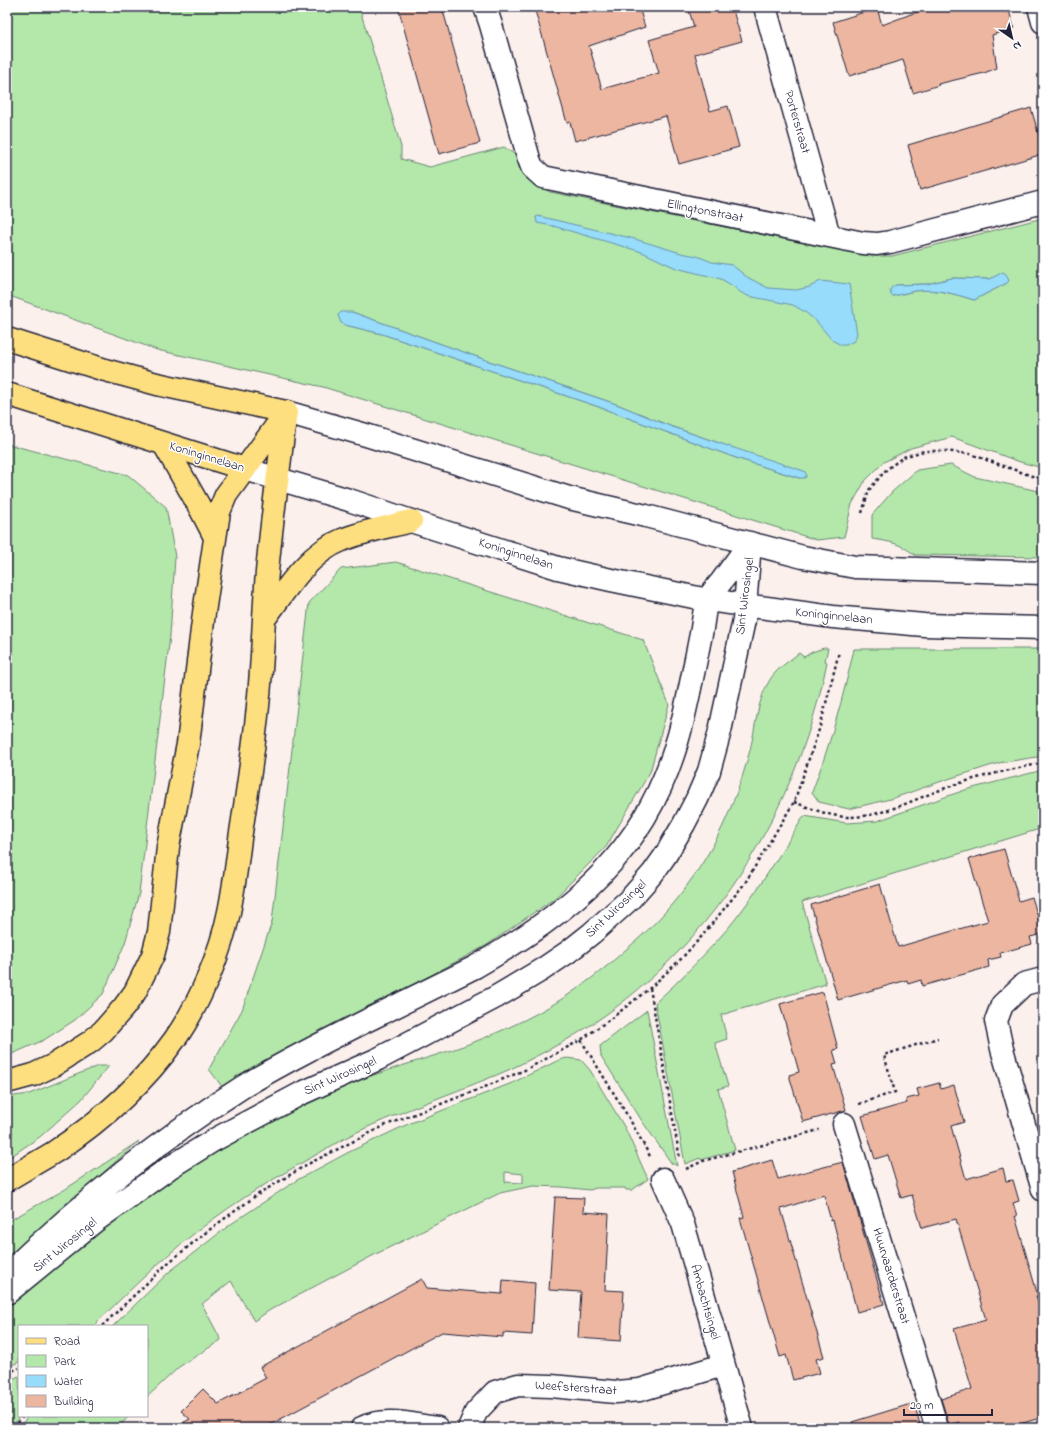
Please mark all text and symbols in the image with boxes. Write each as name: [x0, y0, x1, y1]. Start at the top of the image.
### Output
north arrow: [992, 18, 1032, 58]
text: N: [1009, 37, 1025, 54]
street label: Porterstraat: [779, 88, 815, 157]
street label: Ellingtonstraat: [665, 194, 746, 229]
street label: Koninginnelaan: [167, 437, 247, 478]
street label: Koninginnelaan: [476, 533, 556, 576]
street label: Sint Wirosingel: [731, 556, 760, 636]
street label: Koninginnelaan: [794, 602, 874, 631]
street label: Sint Wirosingel: [581, 876, 652, 943]
street label: Sint Wirosingel: [301, 1051, 380, 1101]
street label: Sint Wirosingel: [29, 1213, 102, 1278]
street label: Huurvaarderstraat: [867, 1225, 915, 1327]
street label: Ambachtsingel: [684, 1262, 725, 1342]
legend: [18, 1325, 148, 1417]
text: Road: [54, 1333, 80, 1351]
text: Park: [54, 1353, 76, 1371]
text: Water: [54, 1373, 83, 1391]
street label: Weefsterstraat: [534, 1376, 618, 1400]
scale bar: [904, 1391, 992, 1417]
text: Building: [53, 1393, 93, 1412]
text: 20 m: [910, 1397, 933, 1415]

